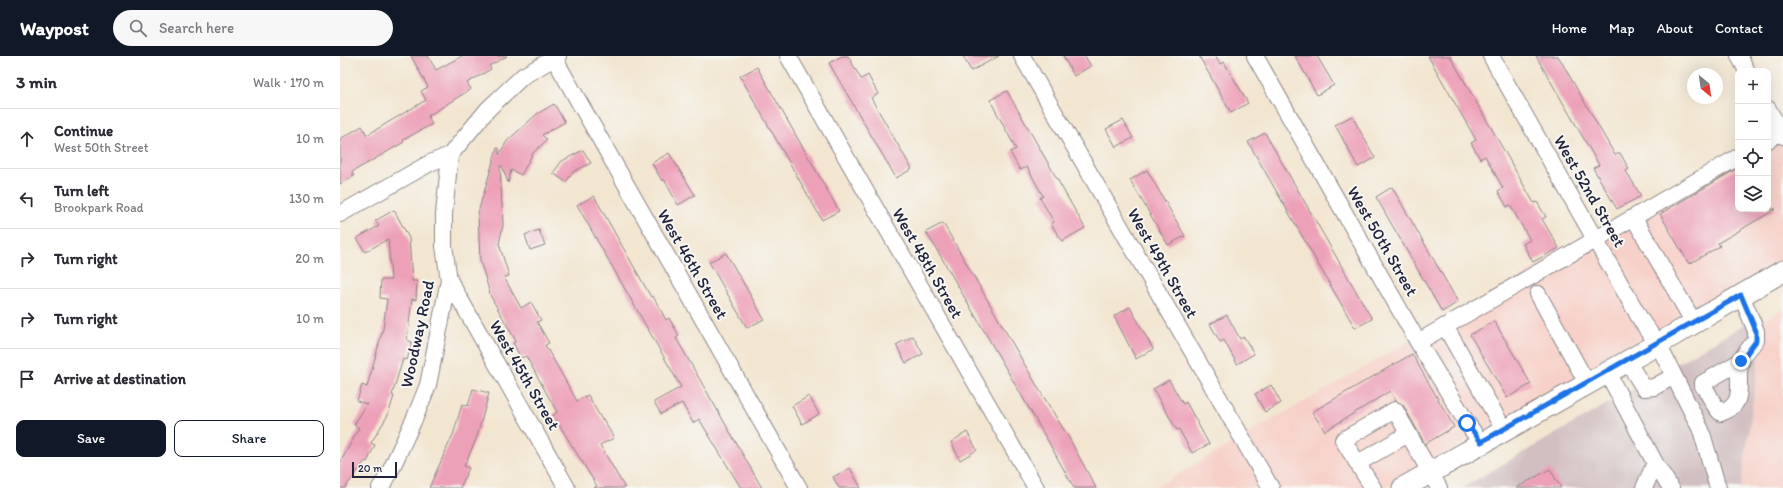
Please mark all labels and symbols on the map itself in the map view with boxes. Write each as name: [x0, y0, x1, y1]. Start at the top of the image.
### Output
north arrow: [1687, 68, 1723, 104]
street label: West 52nd Street: [1550, 132, 1630, 250]
street label: West 50th Street: [1343, 182, 1423, 300]
street label: West 48th Street: [888, 204, 968, 322]
street label: West 46th Street: [653, 205, 733, 323]
street label: West 49th Street: [1123, 205, 1203, 321]
street label: Woodway Road: [396, 278, 438, 390]
street label: West 45th Street: [485, 316, 565, 434]
route end: [1732, 352, 1750, 370]
route start: [1458, 414, 1476, 432]
scale bar: [352, 460, 397, 479]

